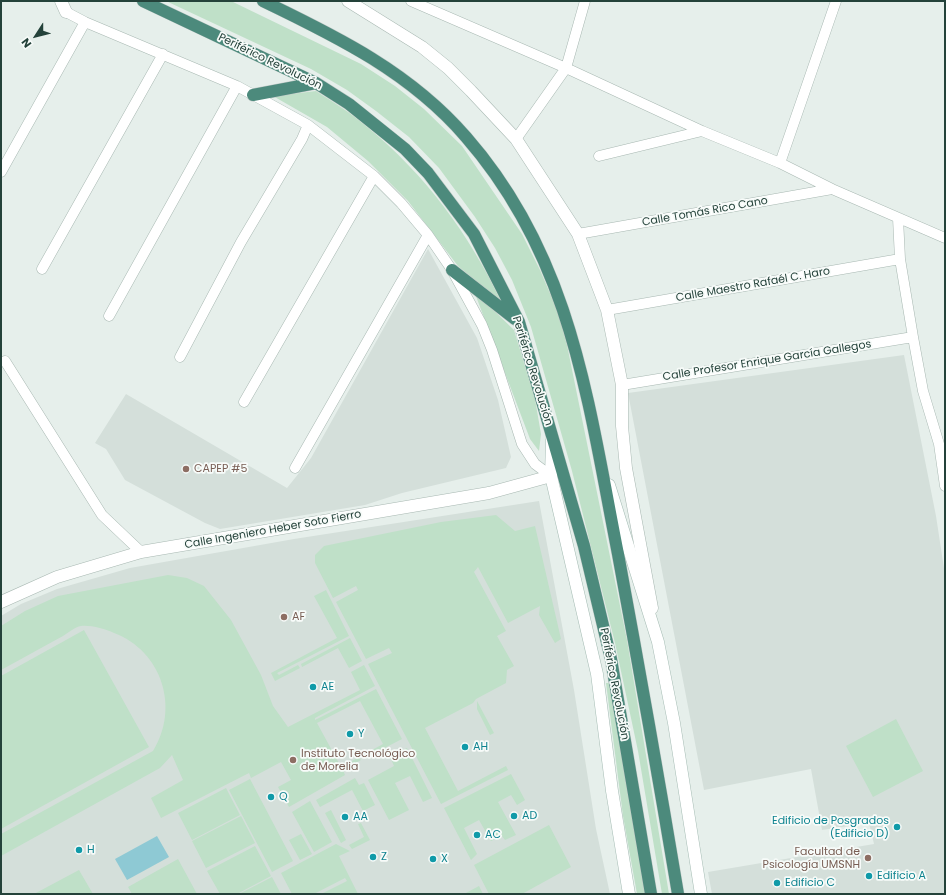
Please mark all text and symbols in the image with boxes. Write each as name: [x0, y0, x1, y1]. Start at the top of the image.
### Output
north arrow: [16, 16, 56, 56]
street label: Periférico Revolución: [216, 31, 324, 93]
text: N: [17, 35, 35, 51]
street label: Calle Tomás Rico Cano: [641, 194, 769, 230]
street label: Calle Maestro Rafaél C. Haro: [675, 265, 831, 305]
street label: Periférico Revolución: [509, 315, 555, 427]
street label: Calle Profesor Enrique García Gallegos: [662, 338, 872, 384]
place label: CAPEP #5: [194, 462, 247, 476]
marker: CAPEP #5: [181, 464, 191, 474]
street label: Calle Ingeniero Heber Soto Fierro: [184, 508, 362, 552]
place label: AF: [292, 610, 305, 624]
marker: AF: [279, 612, 289, 622]
street label: Periférico Revolución: [597, 627, 631, 741]
place label: AE: [321, 680, 334, 694]
marker: AE: [308, 682, 318, 692]
place label: Y: [358, 727, 364, 741]
marker: Y: [345, 729, 355, 739]
place label: AH: [473, 740, 488, 754]
marker: AH: [460, 742, 470, 752]
place label: Instituto Tecnológico de Morelia: [301, 747, 415, 773]
marker: Instituto Tecnológico de Morelia: [288, 755, 298, 765]
place label: Q: [279, 790, 288, 804]
marker: Q: [266, 792, 276, 802]
place label: AD: [522, 809, 537, 823]
place label: AA: [353, 810, 368, 824]
marker: AD: [509, 811, 519, 821]
marker: AA: [340, 812, 350, 822]
place label: Edificio de Posgrados (Edificio D): [772, 814, 889, 840]
marker: Edificio de Posgrados (Edificio D): [892, 822, 902, 832]
place label: AC: [485, 828, 501, 842]
marker: AC: [472, 830, 482, 840]
place label: H: [87, 843, 95, 857]
marker: H: [74, 845, 84, 855]
place label: Facultad de Psicología UMSNH: [763, 845, 860, 871]
place label: Z: [381, 850, 387, 864]
marker: Z: [368, 852, 378, 862]
place label: X: [441, 852, 448, 866]
marker: Facultad de Psicología UMSNH: [863, 853, 873, 863]
marker: X: [428, 854, 438, 864]
place label: Edificio A: [877, 869, 926, 883]
marker: Edificio A: [864, 871, 874, 881]
place label: Edificio C: [785, 876, 835, 890]
marker: Edificio C: [772, 878, 782, 888]

